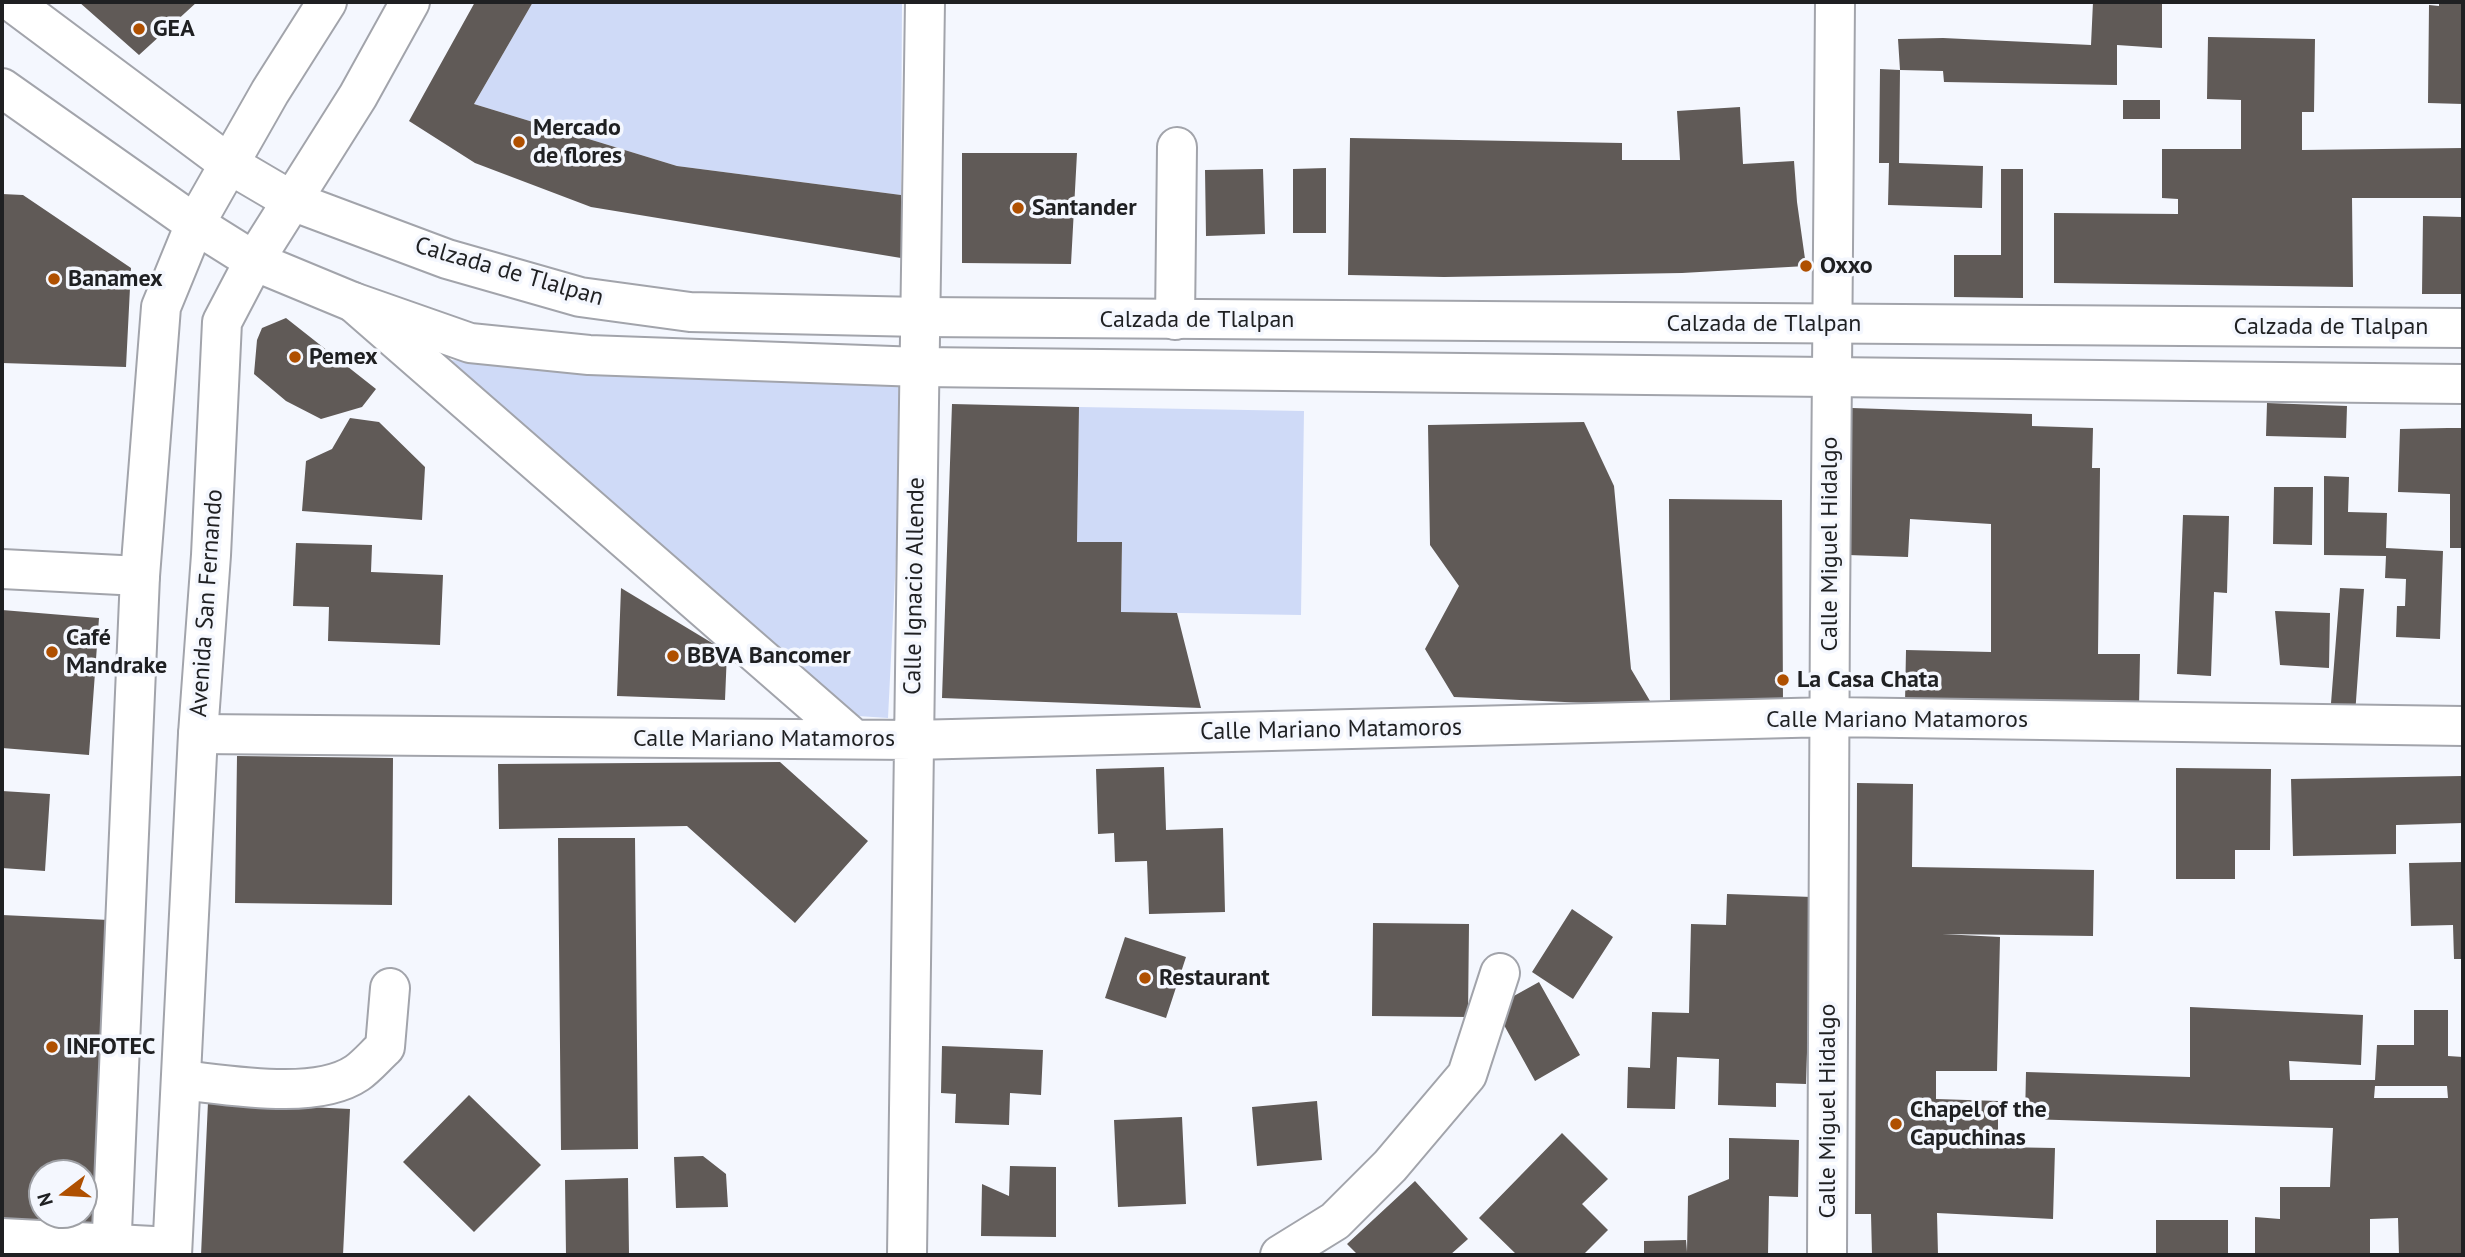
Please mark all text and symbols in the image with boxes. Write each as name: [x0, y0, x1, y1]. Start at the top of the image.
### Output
place label: GEA: [153, 15, 195, 43]
marker: GEA: [131, 21, 147, 37]
place label: Mercado de flores: [533, 114, 622, 170]
marker: Mercado de flores: [511, 134, 527, 150]
place label: Santander: [1032, 194, 1137, 222]
marker: Santander: [1010, 200, 1026, 216]
street label: Calzada de Tlalpan: [411, 231, 607, 313]
place label: Oxxo: [1820, 252, 1873, 280]
marker: Oxxo: [1798, 258, 1814, 274]
place label: Banamex: [68, 265, 163, 293]
marker: Banamex: [46, 271, 62, 287]
street label: Calzada de Tlalpan: [1100, 306, 1294, 334]
street label: Calzada de Tlalpan: [1667, 310, 1861, 338]
street label: Calzada de Tlalpan: [2234, 313, 2428, 341]
place label: Pemex: [309, 343, 378, 371]
marker: Pemex: [287, 349, 303, 365]
street label: Calle Miguel Hidalgo: [1816, 437, 1844, 651]
street label: Calle Ignacio Allende: [899, 477, 931, 695]
street label: Avenida San Fernando: [185, 488, 229, 718]
place label: Café Mandrake: [66, 624, 167, 680]
place label: BBVA Bancomer: [687, 642, 851, 670]
marker: Café Mandrake: [44, 644, 60, 660]
marker: BBVA Bancomer: [665, 648, 681, 664]
place label: La Casa Chata: [1797, 666, 1939, 694]
marker: La Casa Chata: [1775, 672, 1791, 688]
street label: Calle Mariano Matamoros: [1766, 706, 2028, 734]
street label: Calle Mariano Matamoros: [1200, 713, 1462, 747]
street label: Calle Mariano Matamoros: [633, 725, 895, 753]
place label: Restaurant: [1159, 964, 1270, 992]
marker: Restaurant: [1137, 970, 1153, 986]
street label: Calle Miguel Hidalgo: [1814, 1004, 1842, 1218]
place label: INFOTEC: [66, 1033, 156, 1061]
marker: INFOTEC: [44, 1039, 60, 1055]
place label: Chapel of the Capuchinas: [1910, 1096, 2047, 1152]
marker: Chapel of the Capuchinas: [1888, 1116, 1904, 1132]
north arrow: [28, 1159, 98, 1229]
text: N: [32, 1190, 58, 1209]

